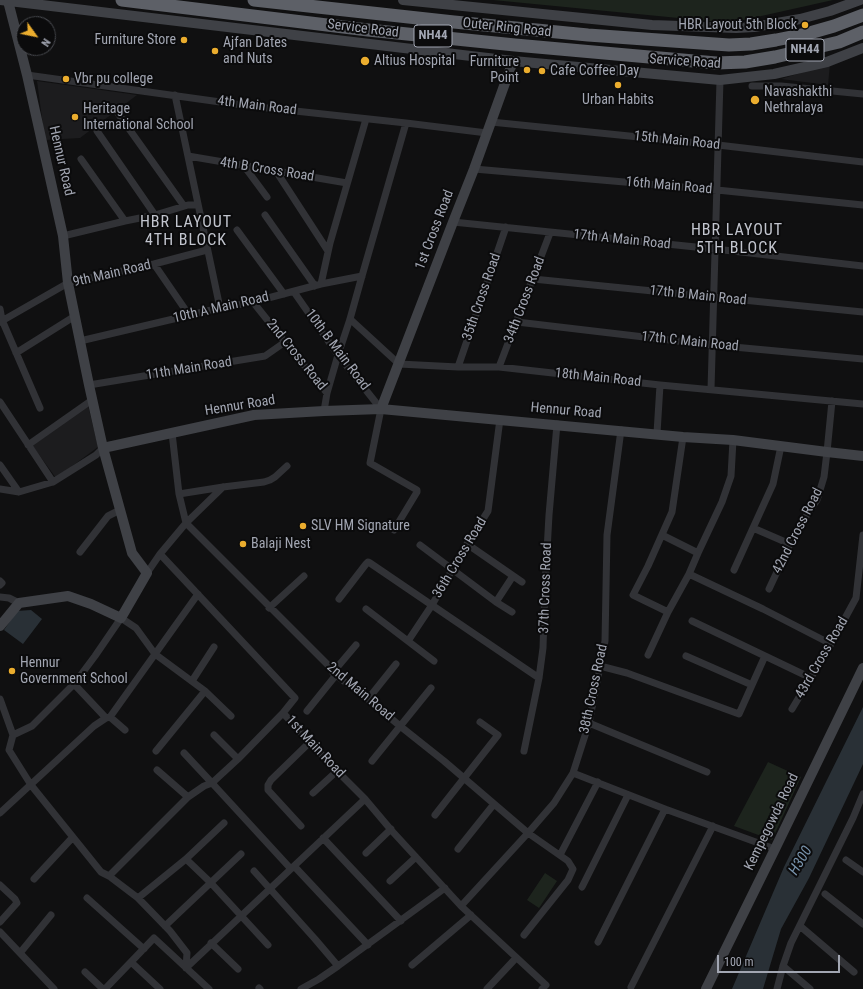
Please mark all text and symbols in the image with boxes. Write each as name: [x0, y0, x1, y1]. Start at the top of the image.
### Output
street label: Outer Ring Road: [462, 15, 552, 41]
north arrow: [16, 16, 56, 56]
street label: Service Road: [326, 16, 400, 42]
place label: HBR Layout 5th Block: [678, 17, 797, 33]
marker: HBR Layout 5th Block: [800, 20, 810, 30]
road number: NH44: [414, 25, 452, 47]
place label: Furniture Store: [95, 32, 176, 48]
marker: Furniture Store: [179, 35, 189, 45]
place label: Ajfan Dates and Nuts: [223, 35, 287, 68]
text: N: [38, 36, 53, 49]
road number: NH44: [786, 39, 824, 61]
marker: Ajfan Dates and Nuts: [210, 46, 220, 56]
street label: Service Road: [649, 51, 721, 73]
place label: Altius Hospital: [374, 53, 455, 69]
place label: Furniture Point: [470, 54, 519, 86]
marker: Altius Hospital: [359, 55, 371, 67]
place label: Cafe Coffee Day: [550, 63, 639, 79]
marker: Furniture Point: [522, 65, 532, 75]
marker: Cafe Coffee Day: [537, 66, 547, 76]
place label: Vbr pu college: [74, 71, 153, 87]
marker: Vbr pu college: [61, 74, 71, 84]
marker: Urban Habits: [613, 80, 623, 90]
place label: Navashakthi Nethralaya: [764, 84, 832, 116]
place label: Urban Habits: [582, 92, 654, 108]
street label: 4th Main Road: [216, 93, 298, 119]
marker: Navashakthi Nethralaya: [749, 94, 761, 106]
place label: Heritage International School: [83, 101, 194, 134]
marker: Heritage International School: [70, 112, 80, 122]
street label: Hennur Road: [45, 124, 77, 198]
street label: 15th Main Road: [633, 128, 721, 154]
street label: 4th B Cross Road: [219, 154, 315, 186]
street label: 16th Main Road: [625, 174, 713, 198]
street label: 1st Cross Road: [412, 188, 458, 272]
district label: HBR LAYOUT 4TH BLOCK: [140, 213, 232, 251]
district label: HBR LAYOUT 5TH BLOCK: [691, 221, 783, 259]
street label: 17th A Main Road: [572, 227, 672, 253]
street label: 35th Cross Road: [459, 251, 505, 343]
street label: 34th Cross Road: [501, 254, 549, 346]
street label: 9th Main Road: [71, 257, 153, 291]
street label: 17th B Main Road: [649, 283, 747, 309]
street label: 10th A Main Road: [171, 289, 271, 327]
street label: 10th B Main Road: [301, 306, 373, 394]
street label: 2nd Cross Road: [262, 316, 330, 394]
street label: 17th C Main Road: [641, 329, 739, 355]
street label: 11th Main Road: [145, 354, 233, 384]
street label: 18th Main Road: [554, 365, 642, 391]
street label: Hennur Road: [204, 392, 276, 420]
street label: Hennur Road: [530, 400, 602, 422]
street label: 42nd Cross Road: [769, 485, 827, 577]
street label: 36th Cross Road: [429, 515, 491, 601]
place label: SLV HM Signature: [311, 518, 410, 534]
marker: SLV HM Signature: [298, 521, 308, 531]
place label: Balaji Nest: [251, 536, 311, 552]
marker: Balaji Nest: [238, 539, 248, 549]
street label: 37th Cross Road: [536, 542, 556, 634]
street label: 43rd Cross Road: [792, 614, 852, 702]
street label: 38th Cross Road: [576, 643, 612, 735]
place label: Hennur Government School: [20, 655, 128, 688]
street label: 2nd Main Road: [323, 659, 397, 725]
marker: Hennur Government School: [7, 666, 17, 676]
street label: 1st Main Road: [282, 712, 348, 782]
street label: Kempegowda Road: [741, 771, 803, 873]
water label: H300: [785, 843, 817, 879]
scale bar: [719, 947, 842, 973]
text: 100 m: [724, 955, 754, 969]

